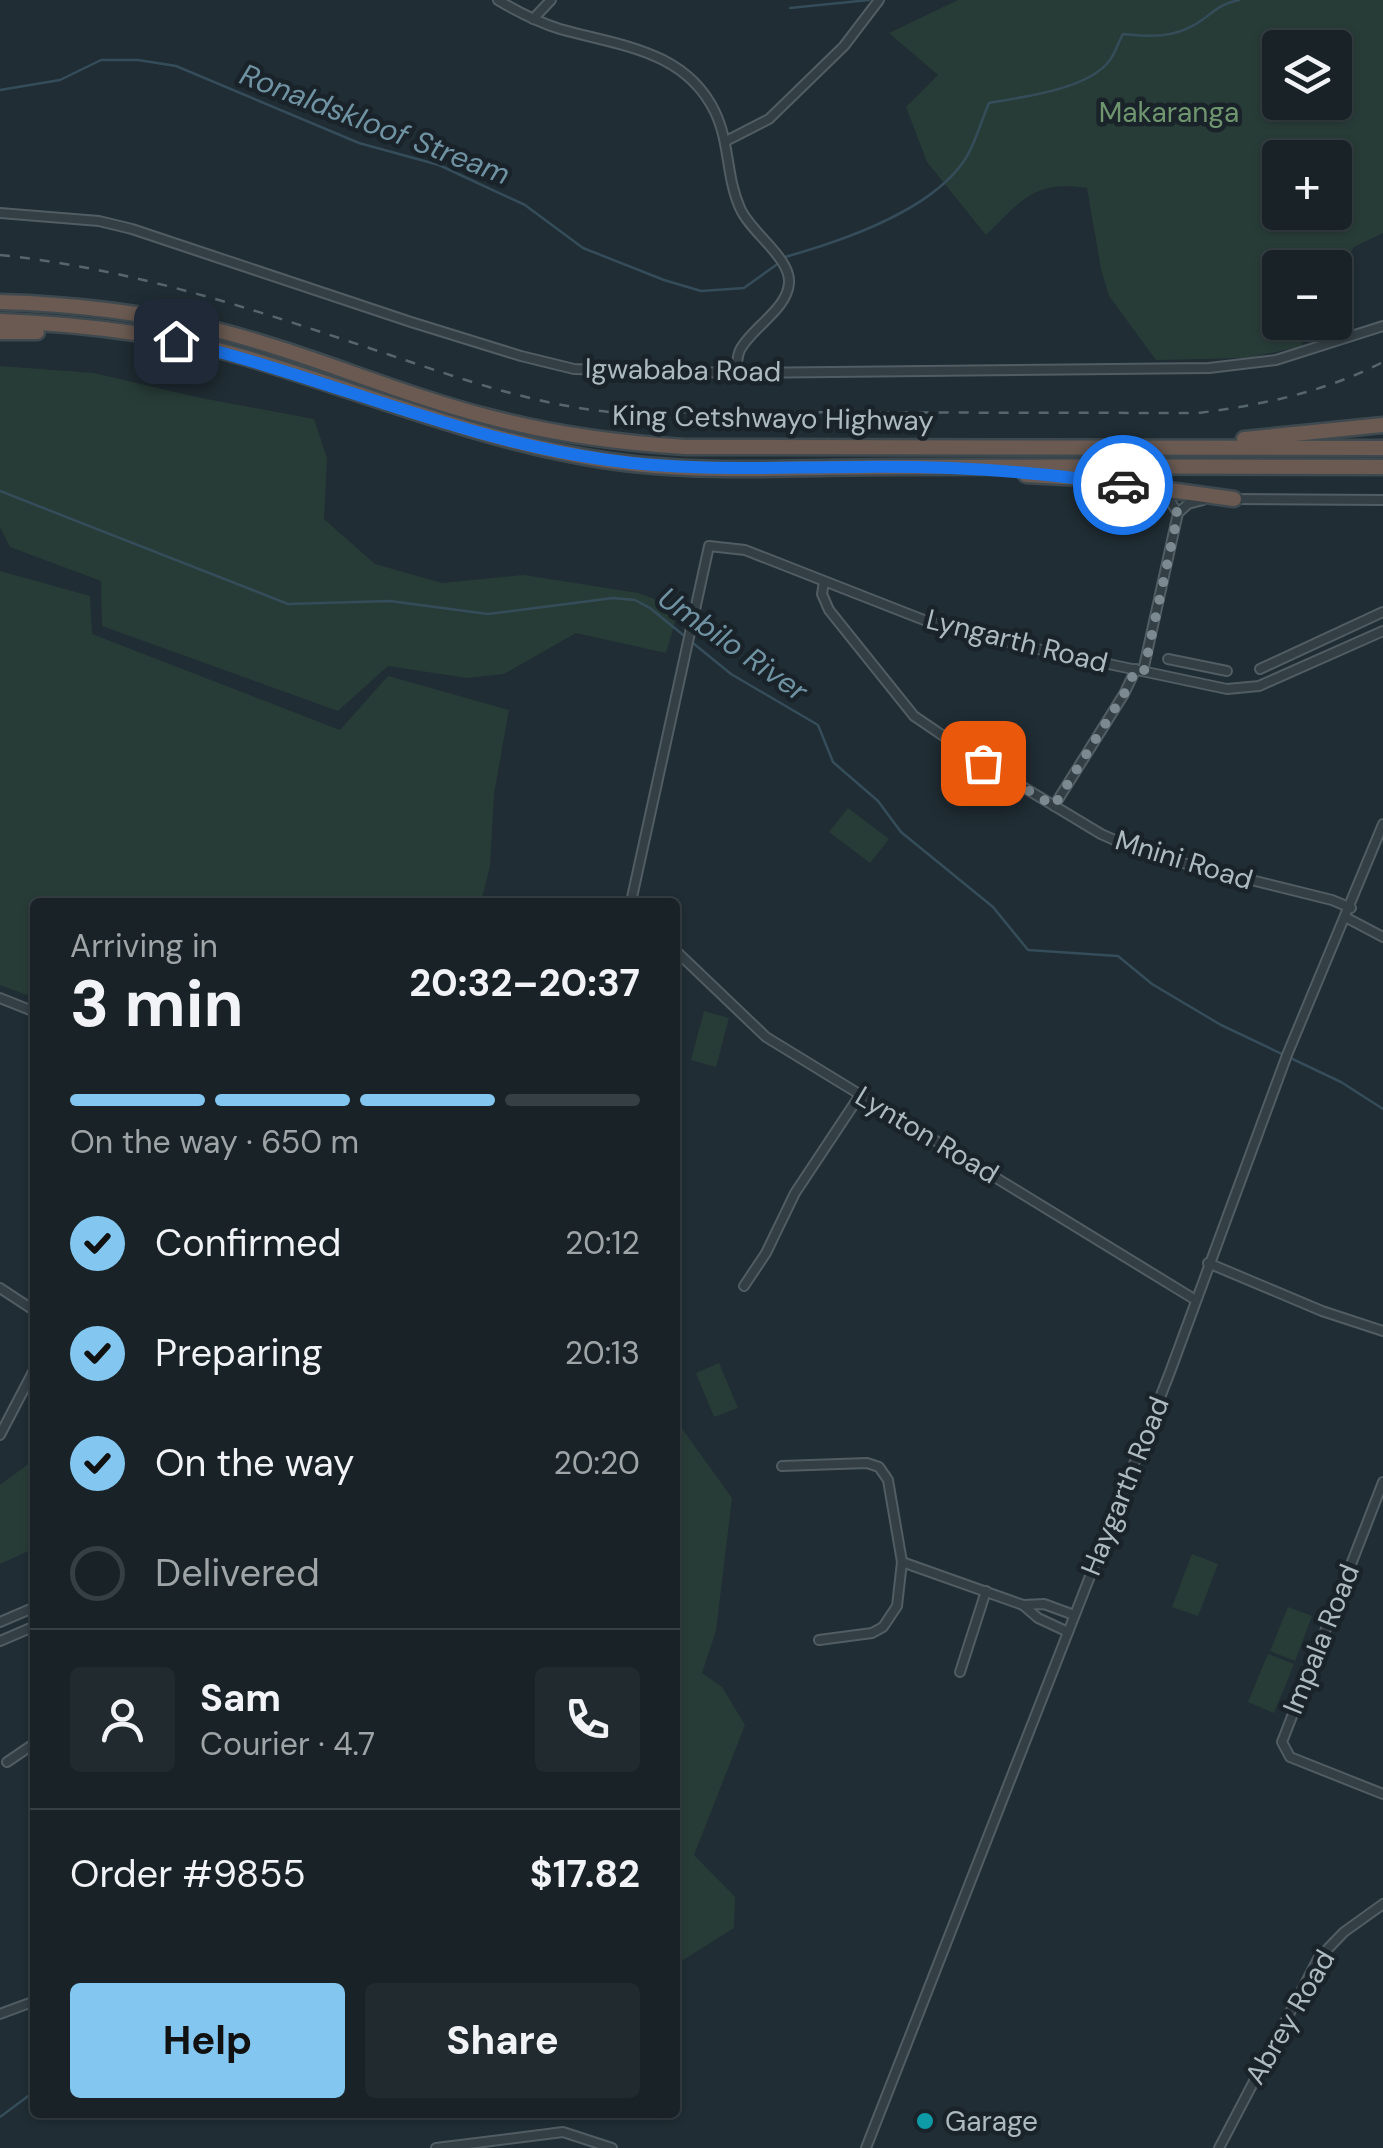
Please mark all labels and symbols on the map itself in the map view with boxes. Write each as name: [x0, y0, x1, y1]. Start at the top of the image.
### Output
water label: Ronaldskloof Stream: [235, 55, 515, 193]
park label: Makaranga: [1099, 94, 1239, 131]
pin: [134, 299, 219, 384]
street label: Igwababa Road: [584, 350, 782, 390]
street label: King Cetshwayo Highway: [612, 397, 934, 439]
courier: [1073, 435, 1173, 535]
water label: Umbilo River: [651, 578, 816, 710]
street label: Lyngarth Road: [922, 601, 1112, 681]
pin: [941, 721, 1026, 806]
street label: Mnini Road: [1111, 822, 1257, 898]
street label: Lynton Road: [849, 1078, 1005, 1192]
street label: Haygarth Road: [1072, 1391, 1178, 1581]
street label: Impala Road: [1274, 1559, 1368, 1719]
street label: Abrey Road: [1237, 1943, 1343, 2091]
place label: Garage: [945, 2103, 1038, 2140]
marker: Garage: [914, 2110, 936, 2132]

